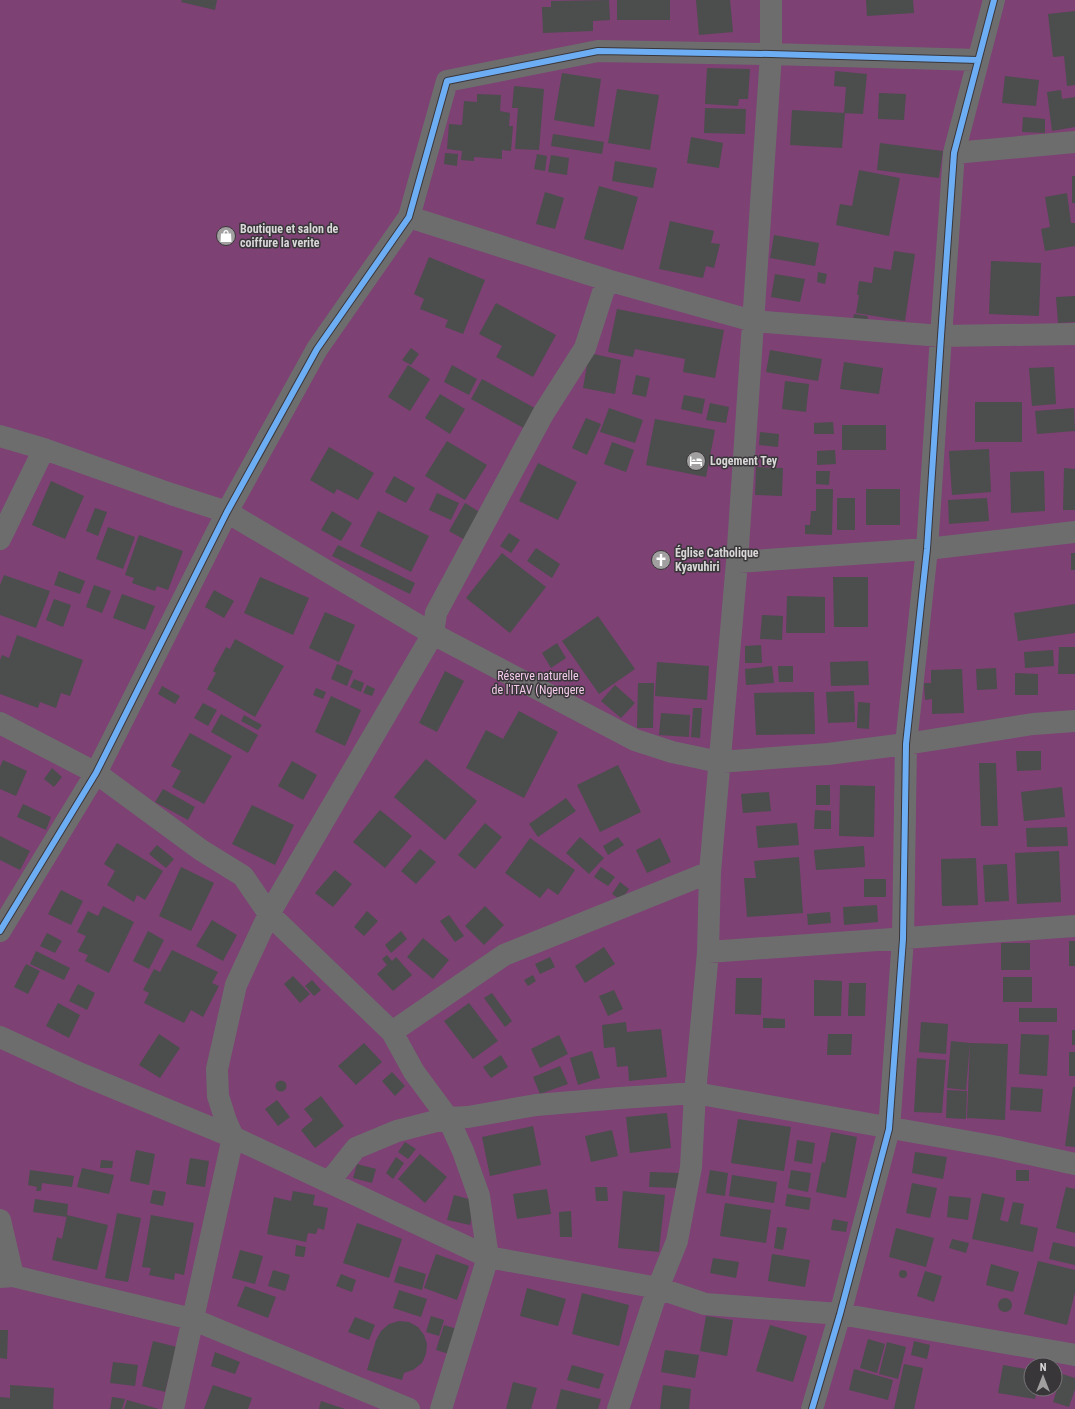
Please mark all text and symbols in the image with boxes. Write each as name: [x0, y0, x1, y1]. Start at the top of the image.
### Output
place label: Boutique et salon de coiffure la verite: [240, 222, 339, 250]
shop icon: Boutique et salon de coiffure la verite: [215, 225, 237, 247]
hotel icon: Logement Tey: [685, 450, 707, 472]
place label: Logement Tey: [710, 454, 778, 468]
place label: Église Catholique Kyavuhiri: [675, 545, 759, 574]
church icon: Église Catholique Kyavuhiri: [650, 549, 672, 571]
park label: Réserve naturelle de l'ITAV (Ngengere: [492, 669, 585, 697]
north arrow: [1023, 1357, 1063, 1397]
text: N: [1040, 1361, 1047, 1374]

